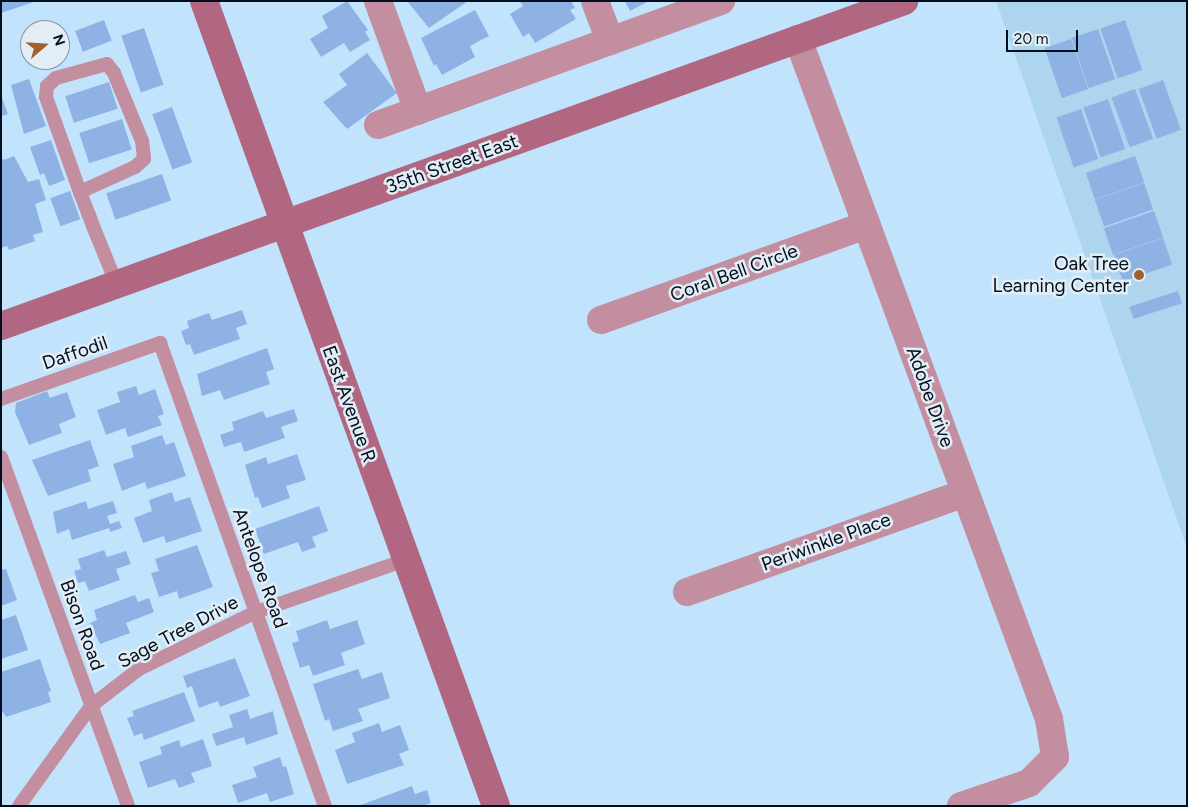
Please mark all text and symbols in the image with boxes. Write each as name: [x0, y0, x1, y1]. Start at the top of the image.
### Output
north arrow: [20, 20, 70, 70]
scale bar: [1008, 20, 1080, 52]
text: 20 m: [1014, 30, 1048, 48]
text: N: [49, 32, 69, 48]
street label: 35th Street East: [383, 130, 521, 198]
street label: Coral Bell Circle: [667, 239, 801, 307]
place label: Oak Tree Learning Center: [993, 253, 1129, 297]
marker: Oak Tree Learning Center: [1133, 269, 1145, 281]
street label: Daffodil: [39, 331, 111, 375]
street label: East Avenue R: [317, 343, 381, 465]
street label: Adobe Drive: [901, 344, 959, 450]
street label: Antelope Road: [228, 505, 292, 631]
street label: Periwinkle Place: [758, 508, 894, 576]
street label: Bison Road: [55, 577, 109, 673]
street label: Sage Tree Drive: [114, 591, 242, 673]

